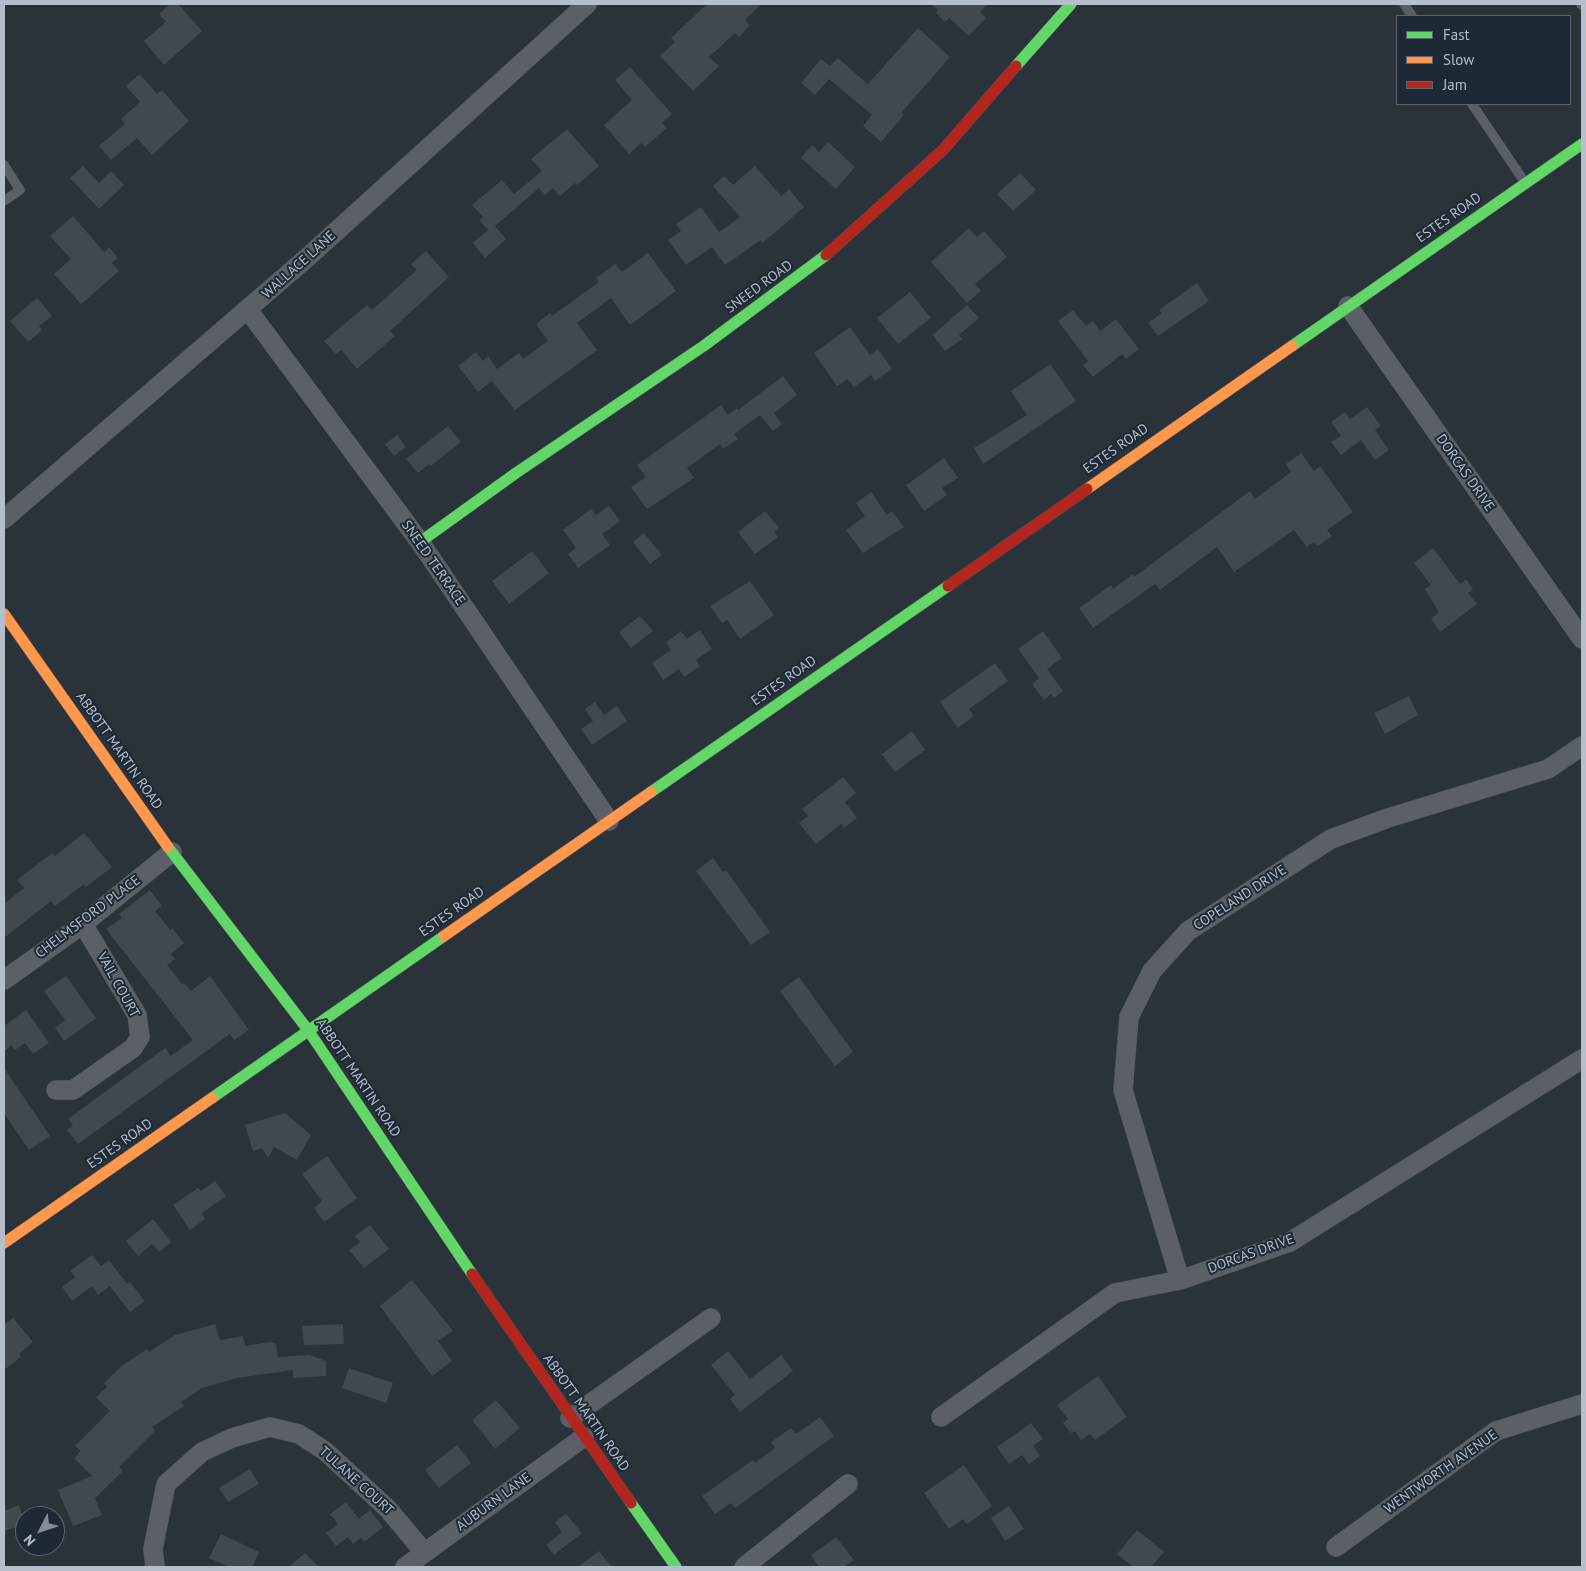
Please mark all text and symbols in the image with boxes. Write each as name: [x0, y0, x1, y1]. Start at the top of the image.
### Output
legend: [1396, 15, 1571, 105]
text: Fast: [1443, 25, 1470, 44]
text: Slow: [1443, 50, 1474, 69]
text: Jam: [1443, 75, 1467, 94]
street label: ESTES ROAD: [1413, 189, 1485, 247]
street label: WALLACE LANE: [259, 227, 339, 303]
street label: SNEED ROAD: [722, 257, 796, 317]
street label: ESTES ROAD: [1080, 420, 1152, 478]
street label: DORCAS DRIVE: [1432, 431, 1498, 515]
street label: SNEED TERRACE: [398, 517, 468, 609]
street label: ESTES ROAD: [748, 652, 820, 710]
street label: ABBOTT MARTIN ROAD: [72, 689, 166, 813]
street label: COPELAND DRIVE: [1190, 862, 1290, 934]
street label: CHELMSFORD PLACE: [32, 872, 144, 962]
street label: ESTES ROAD: [416, 883, 488, 941]
street label: VAIL COURT: [93, 949, 143, 1021]
street label: ABBOTT MARTIN ROAD: [312, 1016, 404, 1140]
street label: ESTES ROAD: [84, 1115, 156, 1173]
street label: DORCAS DRIVE: [1206, 1231, 1296, 1277]
street label: ABBOTT MARTIN ROAD: [539, 1351, 633, 1475]
street label: WENTWORTH AVENUE: [1381, 1427, 1501, 1517]
street label: TULANE COURT: [315, 1443, 397, 1519]
street label: AUBURN LANE: [453, 1469, 535, 1535]
north arrow: [15, 1506, 65, 1556]
text: N: [20, 1531, 39, 1550]

